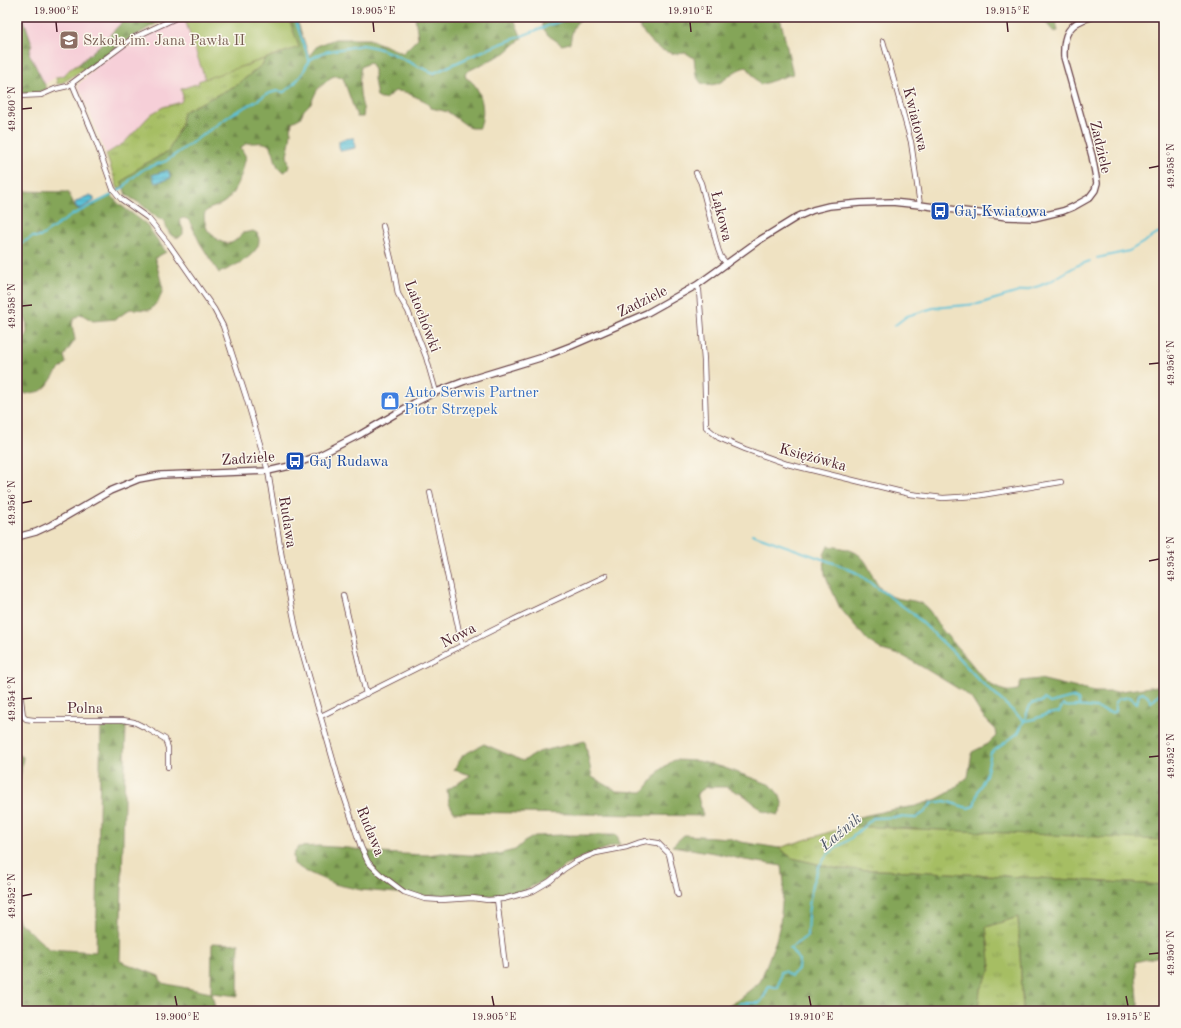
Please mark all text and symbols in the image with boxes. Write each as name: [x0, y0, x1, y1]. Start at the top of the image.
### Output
text: 19.900°E: [34, 6, 78, 16]
text: 19.905°E: [351, 6, 395, 16]
text: 19.910°E: [668, 6, 712, 16]
text: 19.915°E: [985, 6, 1029, 16]
school or university icon: Szkoła im. Jana Pawła II: [58, 29, 80, 51]
place label: Szkoła im. Jana Pawła II: [83, 34, 245, 49]
text: 49.960°N: [7, 86, 17, 132]
street label: Kwiatowa: [899, 86, 930, 154]
street label: Zadziele: [1086, 120, 1113, 175]
text: 49.958°N: [1166, 143, 1176, 189]
street label: Łąkowa: [707, 190, 734, 244]
bus stop icon: Gaj Kwiatowa: [929, 200, 951, 222]
place label: Gaj Kwiatowa: [954, 205, 1047, 220]
street label: Latochówki: [401, 279, 442, 354]
text: 49.958°N: [7, 283, 17, 329]
street label: Zadziele: [615, 284, 670, 321]
text: 49.956°N: [1166, 340, 1176, 386]
place label: Auto Serwis Partner Piotr Strzępek: [404, 386, 539, 418]
shop icon: Auto Serwis Partner Piotr Strzępek: [379, 390, 401, 412]
street label: Księżówka: [777, 442, 849, 475]
street label: Zadziele: [221, 450, 275, 469]
bus stop icon: Gaj Rudawa: [284, 450, 306, 472]
place label: Gaj Rudawa: [309, 455, 389, 470]
text: 49.956°N: [7, 480, 17, 526]
street label: Rudawa: [275, 495, 298, 550]
text: 49.954°N: [1166, 536, 1176, 582]
street label: Nowa: [439, 621, 479, 651]
text: 49.954°N: [7, 676, 17, 722]
street label: Polna: [67, 702, 104, 717]
text: 49.952°N: [1166, 733, 1176, 779]
street label: Rudawa: [353, 805, 387, 859]
water label: Łaźnik: [817, 811, 865, 855]
text: 49.952°N: [7, 873, 17, 919]
text: 49.950°N: [1166, 930, 1176, 976]
text: 19.900°E: [155, 1012, 199, 1022]
text: 19.905°E: [472, 1012, 516, 1022]
text: 19.910°E: [789, 1012, 833, 1022]
text: 19.915°E: [1106, 1012, 1150, 1022]

